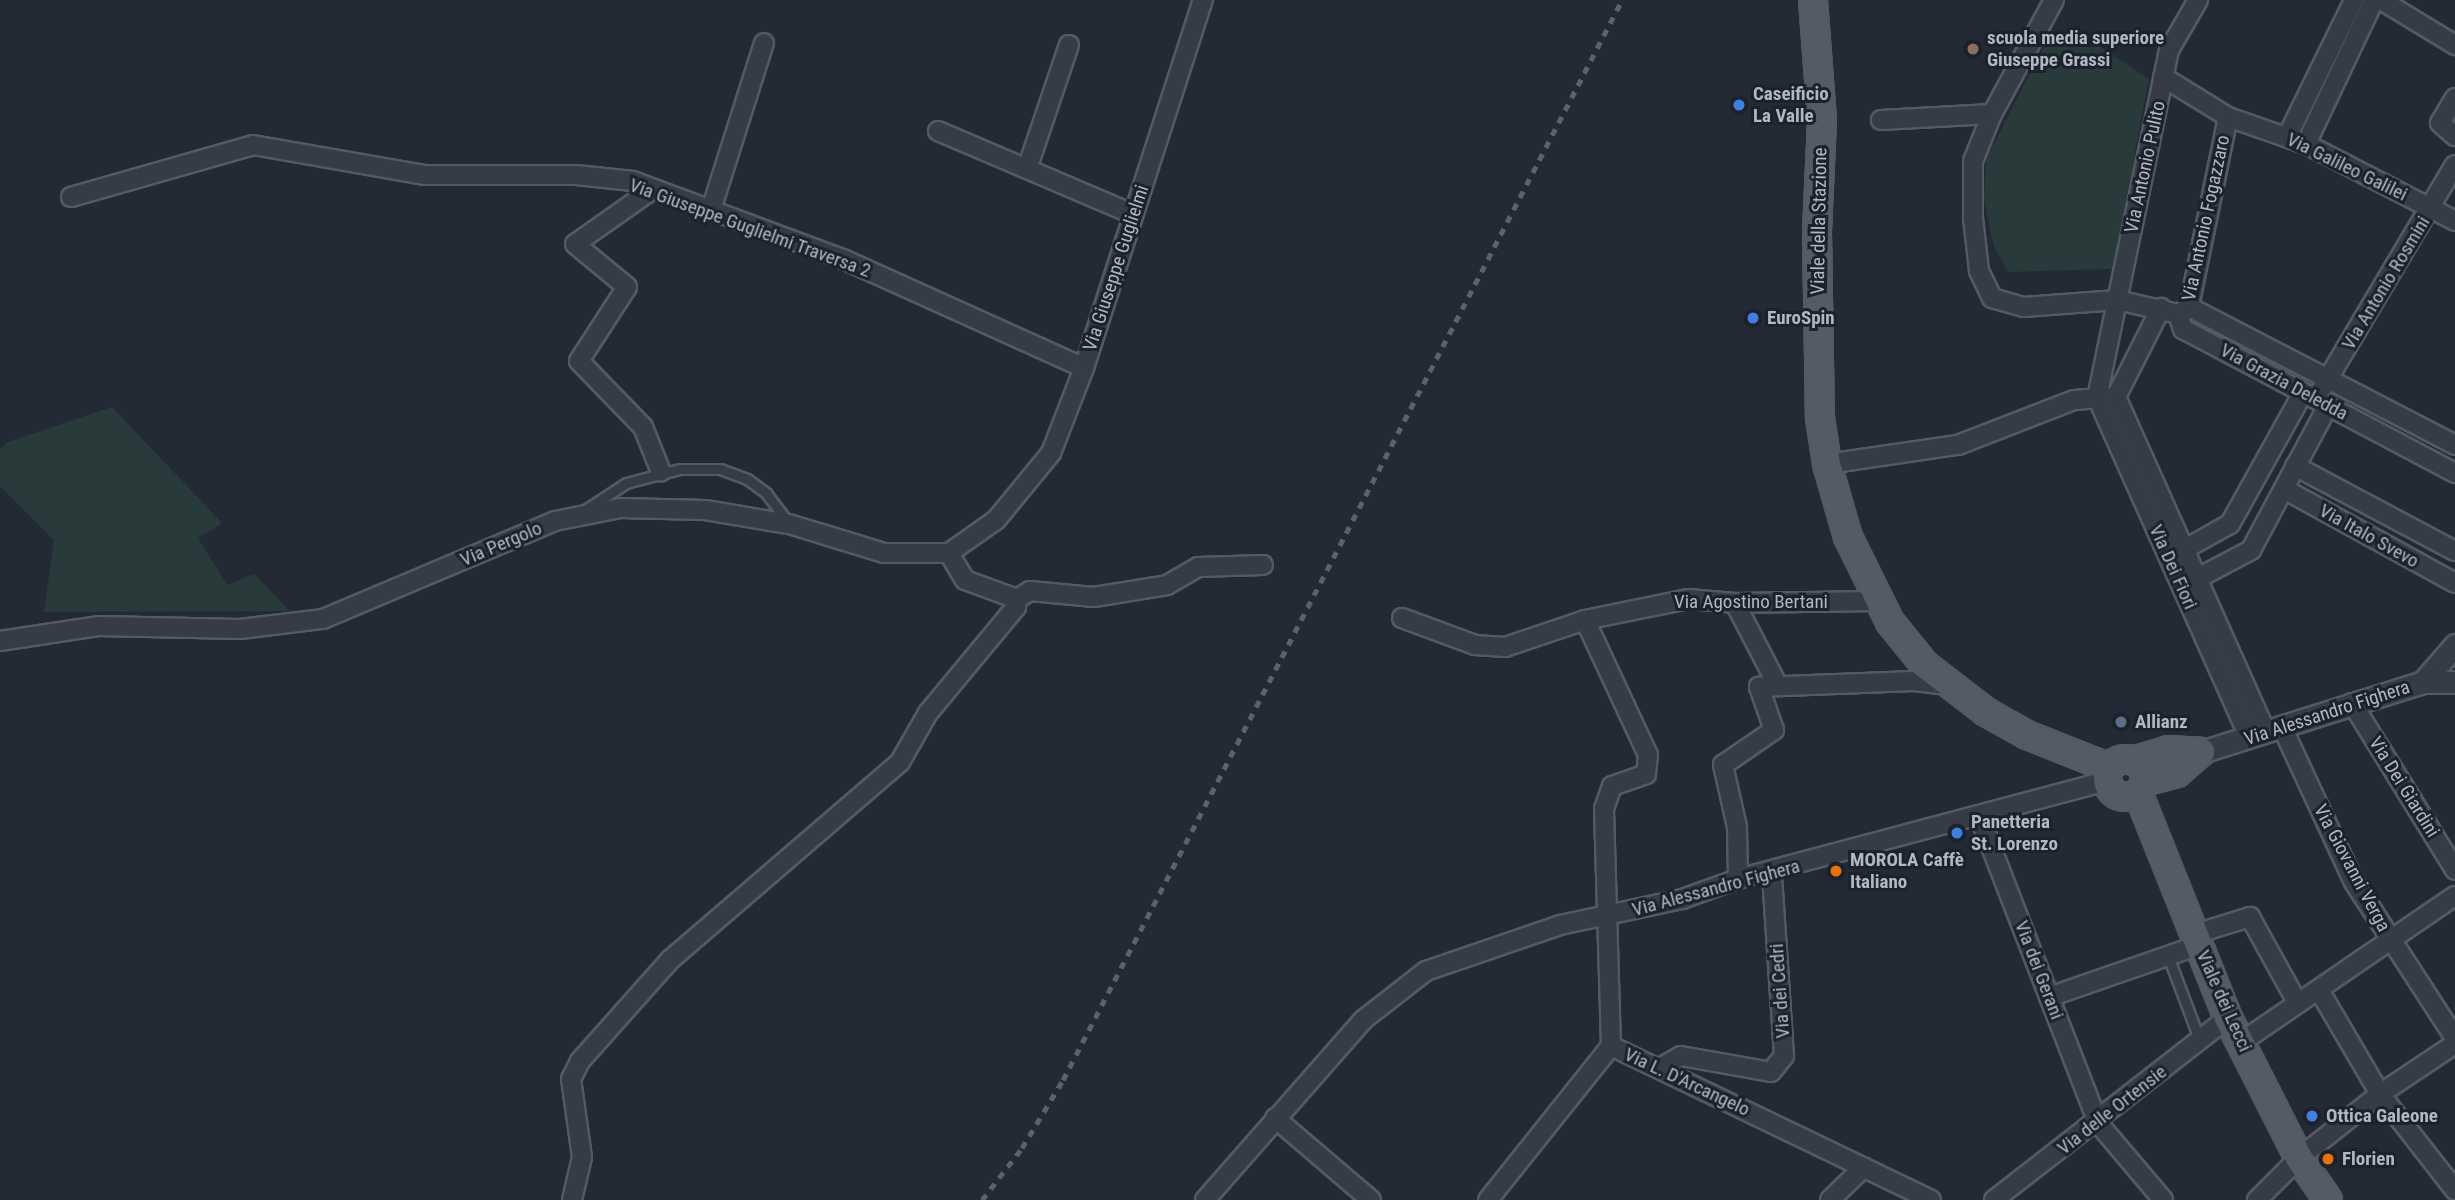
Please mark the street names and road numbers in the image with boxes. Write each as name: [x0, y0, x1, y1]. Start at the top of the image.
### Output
street label: Via Antonio Pulito: [2120, 99, 2170, 235]
street label: Via Galileo Galilei: [2283, 128, 2411, 206]
street label: Via Antonio Fogazzaro: [2177, 133, 2235, 303]
street label: Viale della Stazione: [1806, 147, 1832, 295]
street label: Via Giuseppe Guglielmi Traversa 2: [626, 174, 874, 282]
street label: Via Giuseppe Guglielmi: [1078, 182, 1154, 354]
street label: Via Antonio Rosmini: [2337, 212, 2435, 354]
street label: Via Grazia Deledda: [2216, 339, 2352, 425]
street label: Via Italo Svevo: [2315, 499, 2423, 573]
street label: Via Pergolo: [457, 517, 545, 571]
street label: Via Dei Fiori: [2144, 521, 2202, 613]
street label: Via Agostino Bertani: [1674, 591, 1828, 613]
street label: Via Alessandro Fighera: [2241, 675, 2413, 751]
street label: Via Dei Giardini: [2364, 732, 2444, 842]
street label: Via Giovanni Verga: [2309, 800, 2395, 936]
street label: Via Alessandro Fighera: [1630, 855, 1802, 921]
street label: Via dei Gerani: [2010, 917, 2068, 1023]
street label: Via dei Cedri: [1765, 943, 1795, 1039]
street label: Viale dei Lecci: [2191, 947, 2257, 1055]
street label: Via L. D'Arcangelo: [1621, 1043, 1753, 1121]
street label: Via delle Ortensie: [2053, 1060, 2171, 1160]

